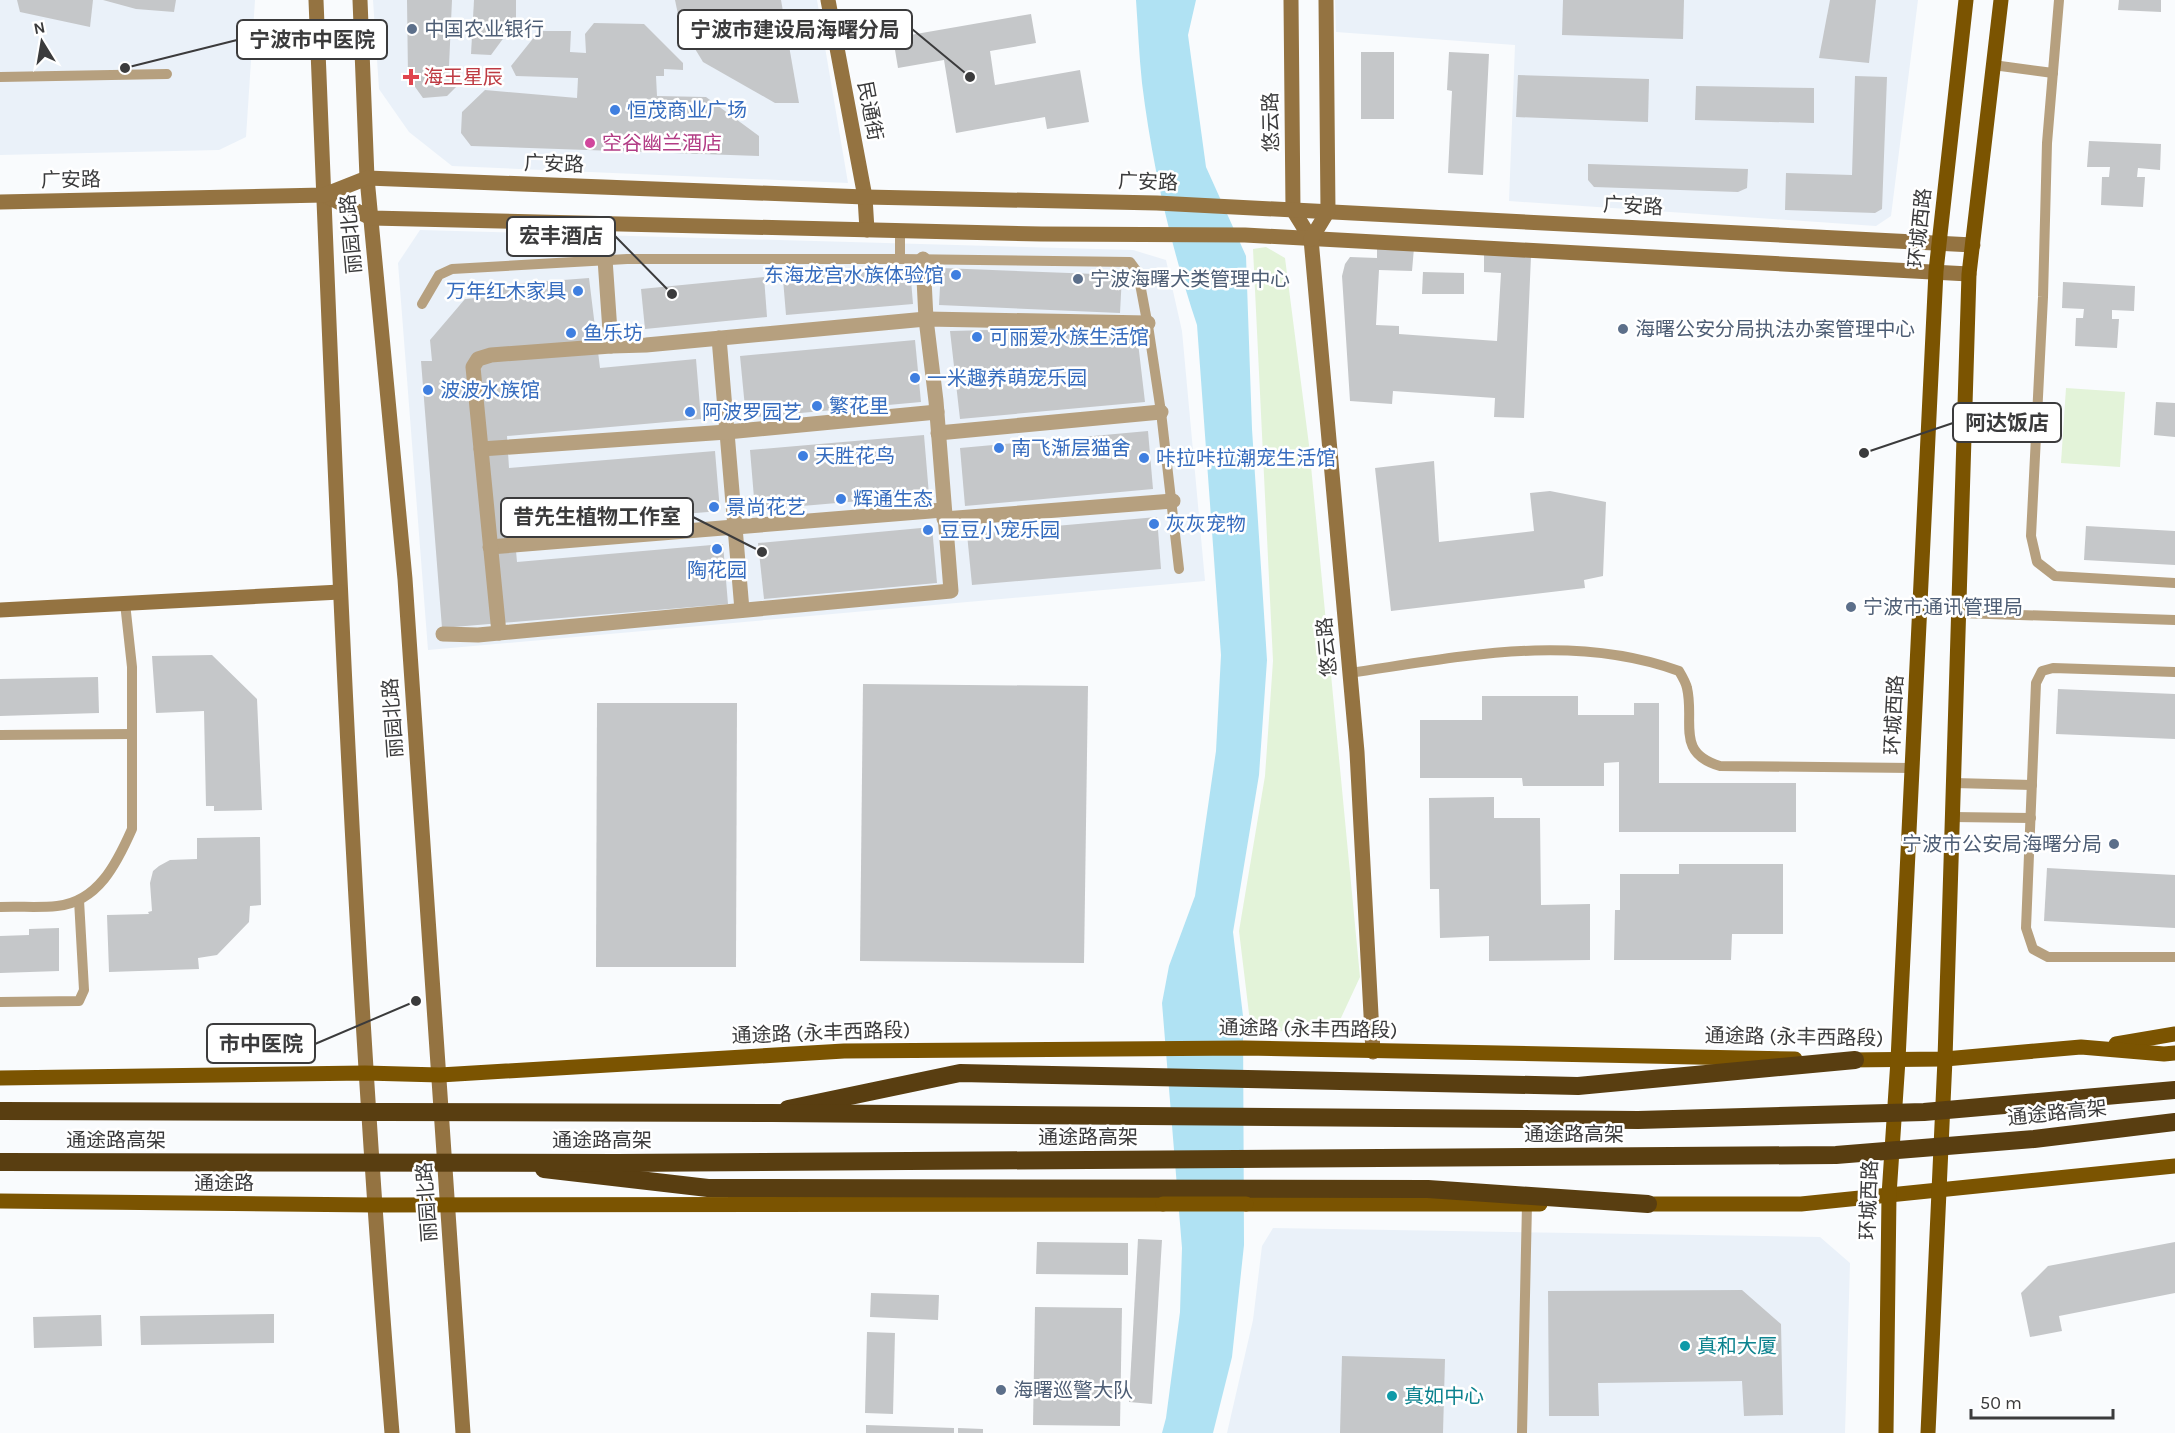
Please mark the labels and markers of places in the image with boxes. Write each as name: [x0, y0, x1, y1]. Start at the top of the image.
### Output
callout: 宁波市建设局海曙分局: [678, 10, 912, 49]
place label: 中国农业银行: [424, 18, 544, 41]
callout: 宁波市中医院: [237, 20, 387, 59]
marker: 中国农业银行: [405, 22, 419, 36]
place label: 海王星辰: [423, 66, 503, 89]
marker: 海王星辰: [404, 70, 418, 84]
place label: 恒茂商业广场: [627, 99, 747, 122]
marker: 恒茂商业广场: [608, 103, 622, 117]
place label: 空谷幽兰酒店: [602, 132, 722, 155]
marker: 空谷幽兰酒店: [583, 136, 597, 150]
callout: 宏丰酒店: [507, 217, 615, 256]
place label: 东海龙宫水族体验馆: [764, 264, 944, 287]
marker: 东海龙宫水族体验馆: [949, 268, 963, 282]
place label: 宁波海曙犬类管理中心: [1090, 268, 1290, 291]
marker: 宁波海曙犬类管理中心: [1071, 272, 1085, 286]
place label: 万年红木家具: [446, 280, 566, 303]
marker: 万年红木家具: [571, 284, 585, 298]
place label: 海曙公安分局执法办案管理中心: [1635, 318, 1915, 341]
place label: 鱼乐坊: [583, 322, 643, 345]
marker: 海曙公安分局执法办案管理中心: [1616, 322, 1630, 336]
marker: 鱼乐坊: [564, 326, 578, 340]
place label: 可丽爱水族生活馆: [989, 326, 1149, 349]
marker: 可丽爱水族生活馆: [970, 330, 984, 344]
place label: 一米趣养萌宠乐园: [927, 367, 1087, 390]
marker: 一米趣养萌宠乐园: [908, 371, 922, 385]
place label: 波波水族馆: [440, 379, 540, 402]
marker: 波波水族馆: [421, 383, 435, 397]
place label: 繁花里: [829, 395, 889, 418]
marker: 繁花里: [810, 399, 824, 413]
place label: 阿波罗园艺: [702, 401, 802, 424]
callout: 阿达饭店: [1953, 403, 2061, 442]
marker: 阿波罗园艺: [683, 405, 697, 419]
place label: 南飞渐层猫舍: [1011, 437, 1131, 460]
marker: 南飞渐层猫舍: [992, 441, 1006, 455]
place label: 天胜花鸟: [815, 445, 895, 468]
place label: 咔拉咔拉潮宠生活馆: [1156, 447, 1336, 470]
marker: 天胜花鸟: [796, 449, 810, 463]
marker: 咔拉咔拉潮宠生活馆: [1137, 451, 1151, 465]
place label: 辉通生态: [853, 488, 933, 511]
marker: 辉通生态: [834, 492, 848, 506]
place label: 景尚花艺: [726, 496, 806, 519]
callout: 昔先生植物工作室: [501, 498, 693, 537]
marker: 景尚花艺: [707, 500, 721, 514]
place label: 灰灰宠物: [1166, 513, 1246, 536]
marker: 灰灰宠物: [1147, 517, 1161, 531]
place label: 豆豆小宠乐园: [940, 519, 1060, 542]
marker: 豆豆小宠乐园: [921, 523, 935, 537]
marker: 陶花园: [710, 542, 724, 556]
place label: 陶花园: [687, 559, 747, 582]
place label: 宁波市通讯管理局: [1863, 596, 2023, 619]
marker: 宁波市通讯管理局: [1844, 600, 1858, 614]
place label: 宁波市公安局海曙分局: [1902, 833, 2102, 856]
marker: 宁波市公安局海曙分局: [2107, 837, 2121, 851]
callout: 市中医院: [207, 1024, 315, 1063]
place label: 真和大厦: [1697, 1335, 1777, 1358]
marker: 真和大厦: [1678, 1339, 1692, 1353]
place label: 海曙巡警大队: [1013, 1379, 1133, 1402]
marker: 海曙巡警大队: [994, 1383, 1008, 1397]
place label: 真如中心: [1404, 1385, 1484, 1408]
marker: 真如中心: [1385, 1389, 1399, 1403]

